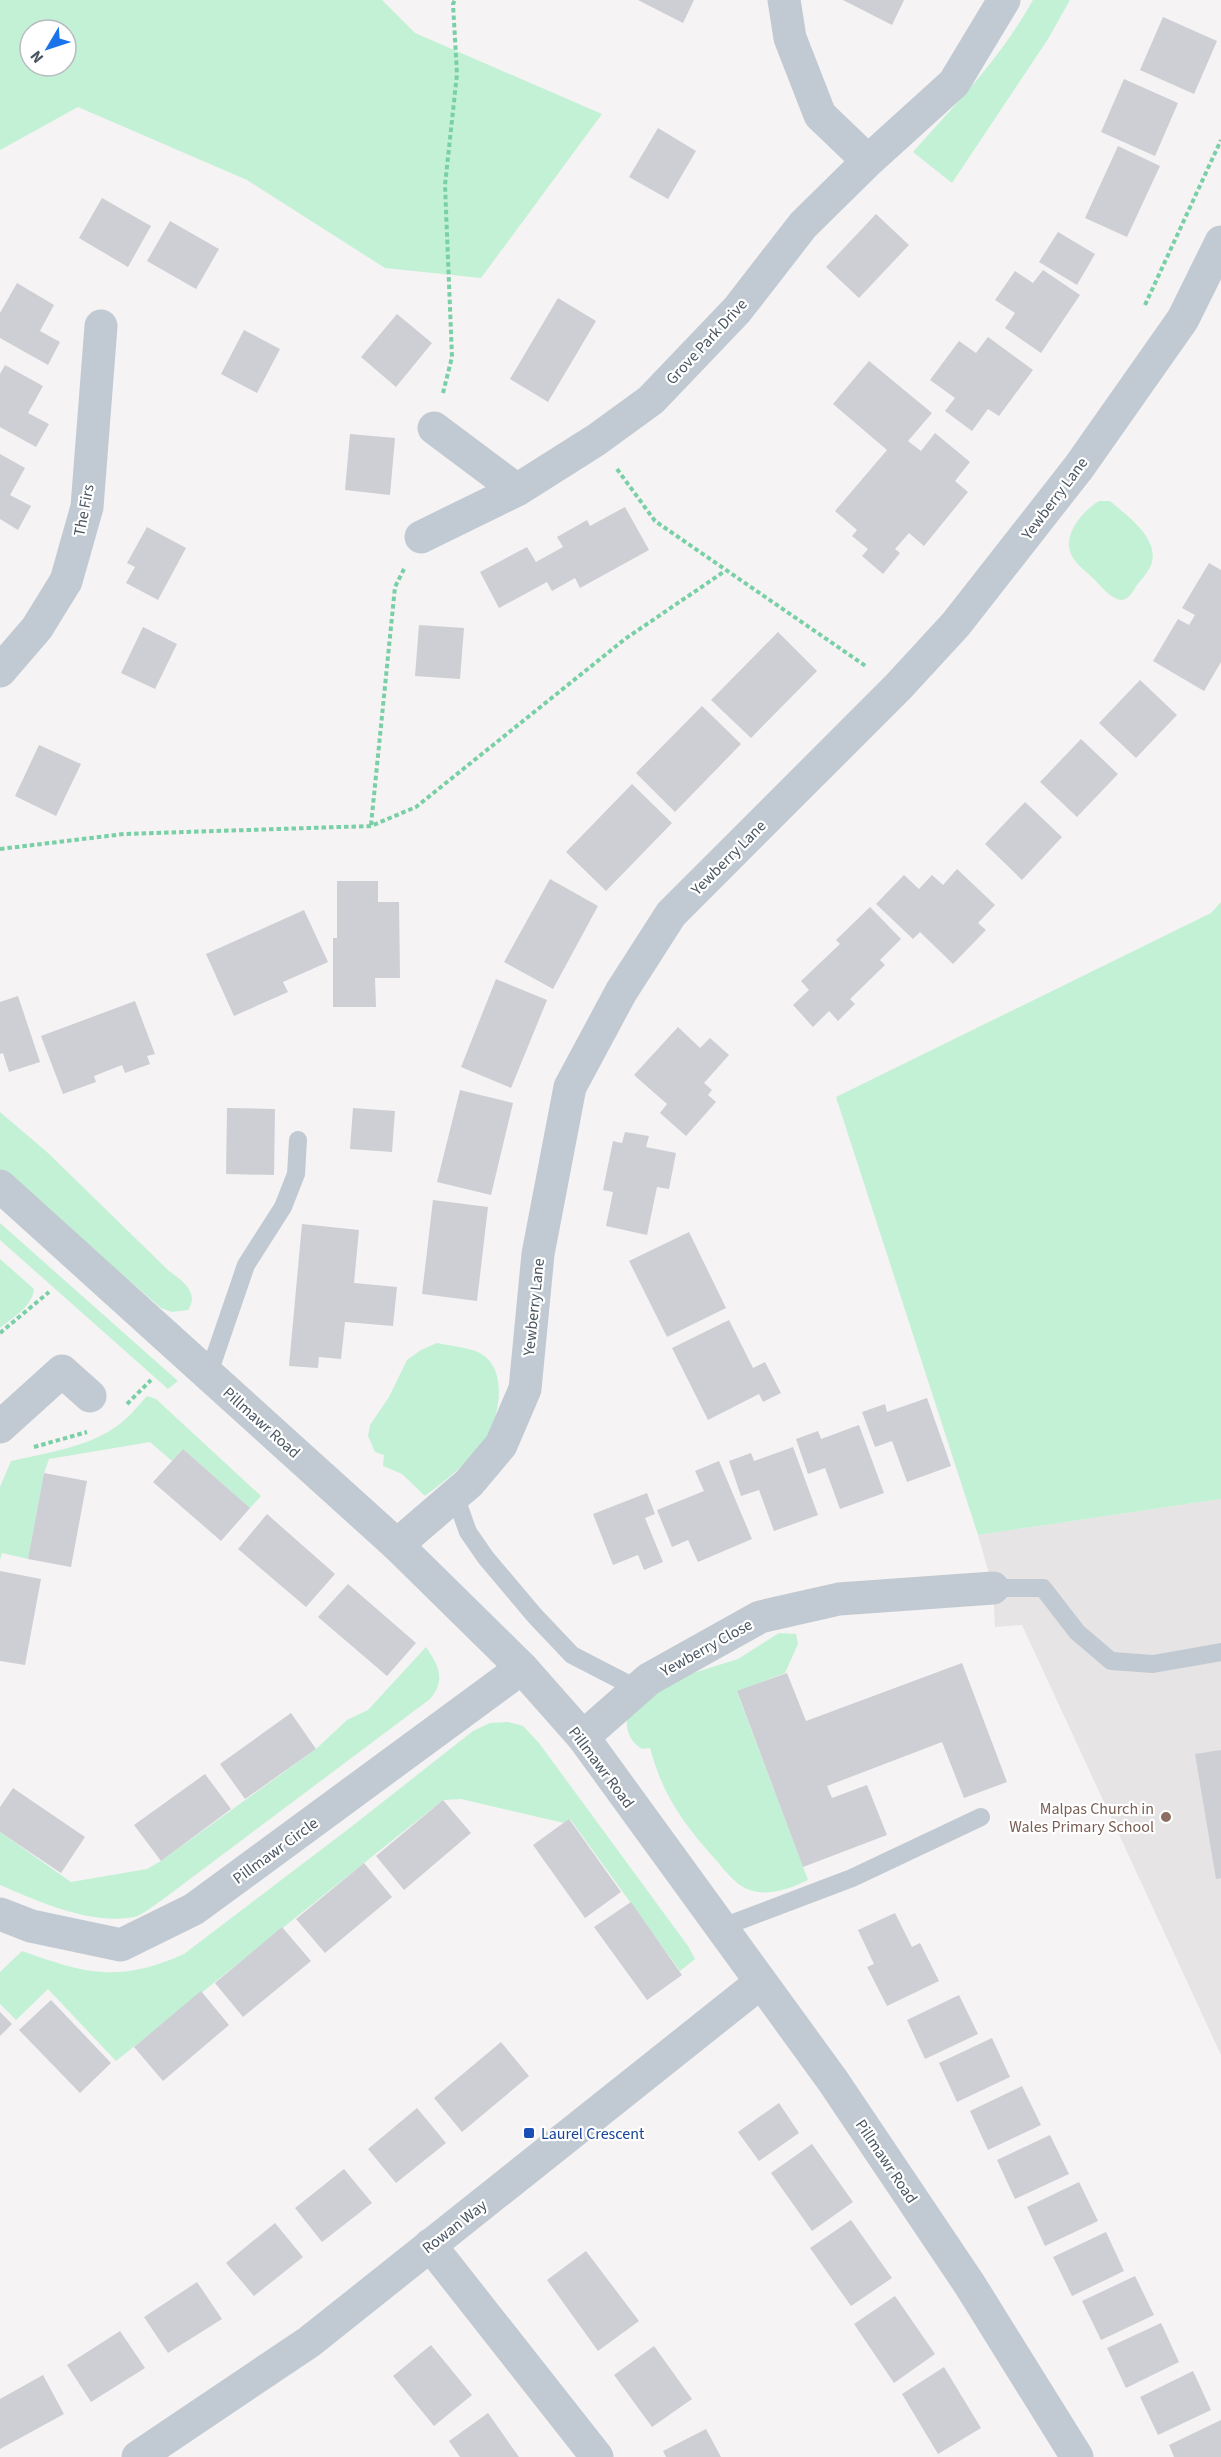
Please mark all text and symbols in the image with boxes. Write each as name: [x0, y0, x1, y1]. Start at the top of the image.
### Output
north arrow: [18, 18, 78, 78]
text: N: [25, 46, 49, 68]
street label: Grove Park Drive: [661, 294, 752, 389]
street label: Yewberry Lane: [1016, 453, 1093, 545]
street label: The Firs: [68, 482, 100, 538]
street label: Yewberry Lane: [686, 815, 771, 901]
street label: Yewberry Lane: [518, 1257, 550, 1358]
street label: Pillmawr Road: [218, 1382, 305, 1463]
street label: Yewberry Close: [656, 1614, 756, 1683]
street label: Pillmawr Road: [563, 1722, 639, 1813]
place label: Malpas Church in Wales Primary School: [1009, 1798, 1154, 1838]
marker: Malpas Church in Wales Primary School: [1159, 1810, 1173, 1824]
street label: Pillmawr Circle: [228, 1812, 323, 1889]
street label: Pillmawr Road: [850, 2115, 922, 2208]
place label: Laurel Crescent: [541, 2123, 645, 2145]
marker: Laurel Crescent: [522, 2126, 536, 2140]
street label: Rowan Way: [418, 2194, 492, 2259]

